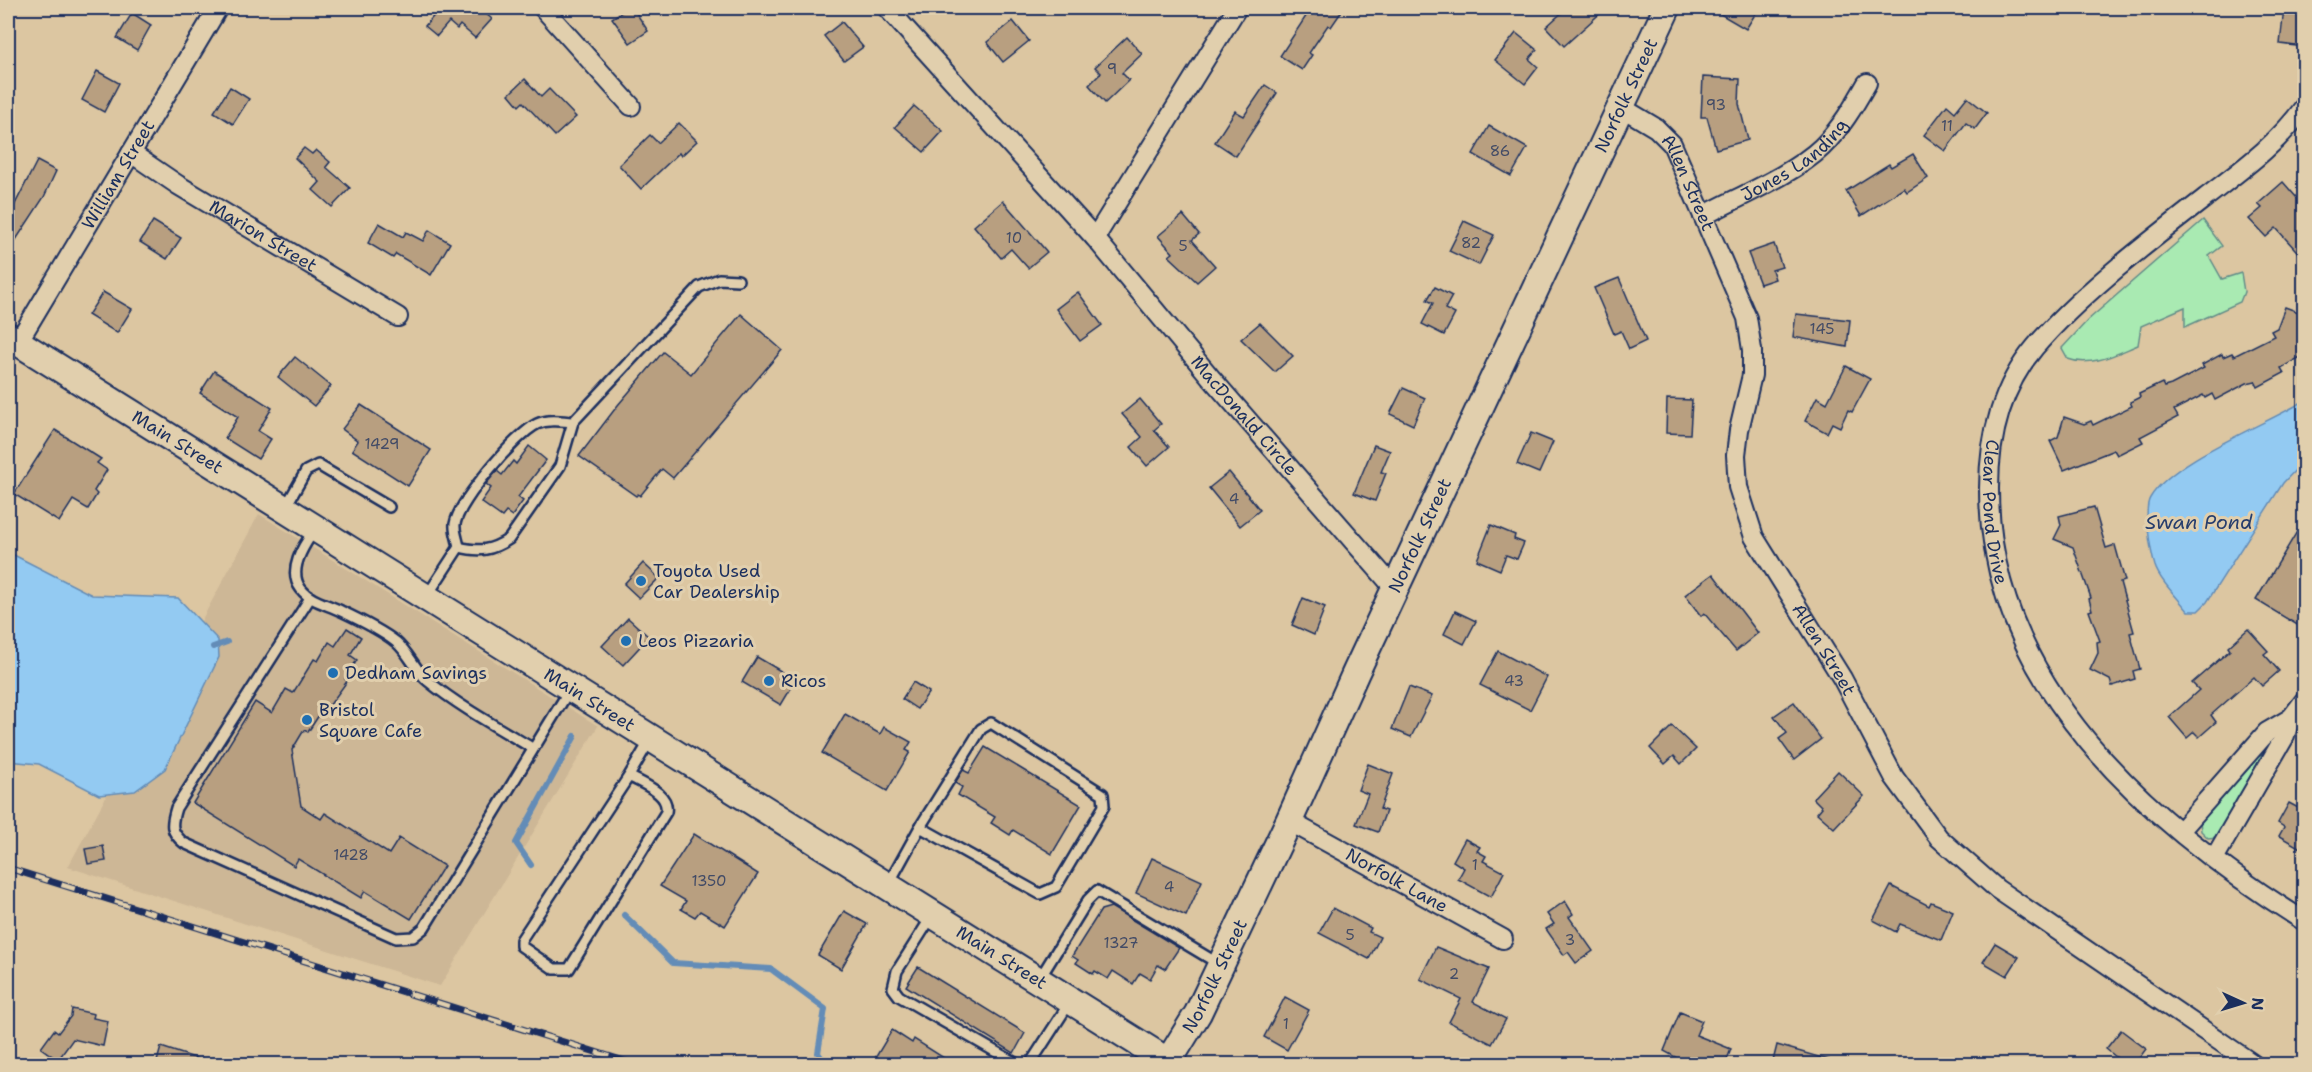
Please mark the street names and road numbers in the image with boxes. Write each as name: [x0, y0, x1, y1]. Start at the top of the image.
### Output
street label: Norfolk Street: [1589, 34, 1663, 157]
street label: Jones Landing: [1737, 114, 1853, 207]
street label: William Street: [76, 115, 160, 234]
street label: Allen Street: [1656, 128, 1720, 235]
street label: Marion Street: [205, 194, 322, 278]
street label: MacDonald Circle: [1185, 350, 1303, 481]
street label: Main Street: [127, 404, 228, 480]
street label: Clear Pond Drive: [1977, 438, 2013, 587]
street label: Norfolk Street: [1383, 474, 1457, 597]
street label: Allen Street: [1786, 599, 1861, 700]
street label: Main Street: [539, 662, 640, 737]
street label: Norfolk Lane: [1341, 843, 1452, 918]
street label: Norfolk Street: [1177, 915, 1253, 1038]
street label: Main Street: [951, 920, 1052, 995]

